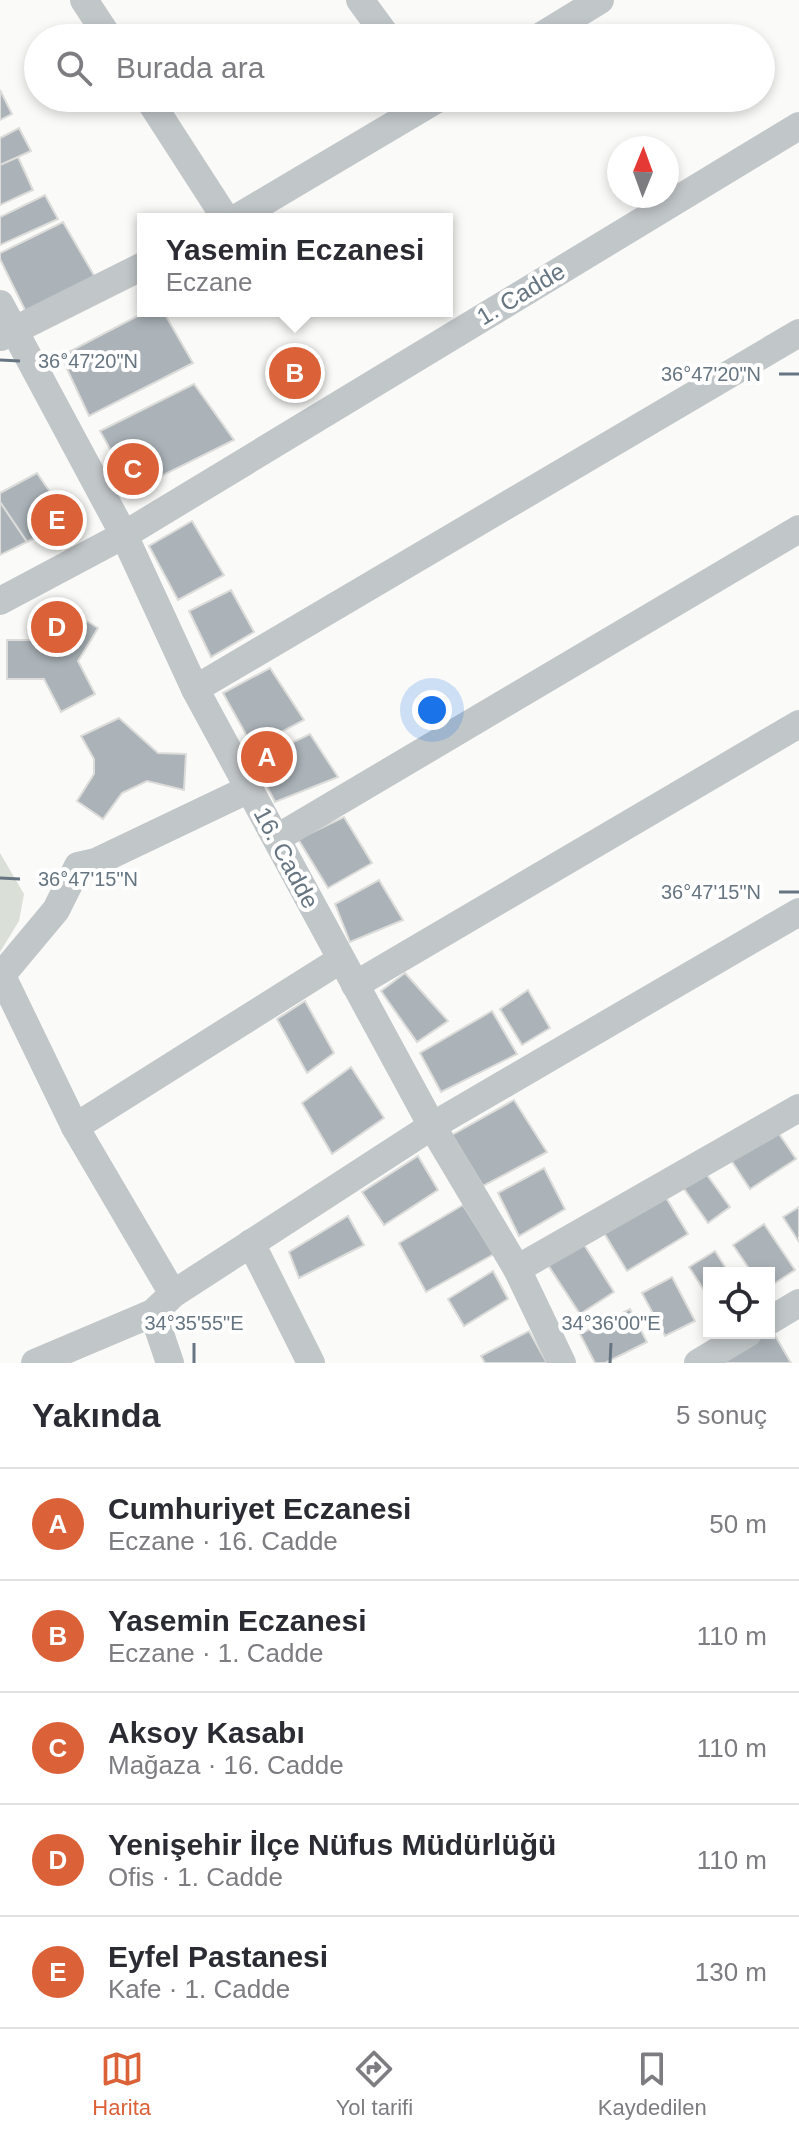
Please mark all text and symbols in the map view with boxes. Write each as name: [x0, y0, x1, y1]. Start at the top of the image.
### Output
search box: [24, 24, 775, 112]
icon: search: [52, 46, 96, 90]
text: Burada ara: [116, 51, 264, 84]
north arrow: [607, 136, 679, 208]
popup: [137, 213, 453, 317]
text: Yasemin Eczanesi: [166, 233, 424, 266]
street label: 1. Cadde: [472, 257, 569, 330]
text: Eczane: [166, 267, 252, 297]
pin: B: [269, 343, 321, 403]
text: 36°47'20"N: [38, 350, 138, 372]
text: 36°47'20"N: [661, 363, 761, 385]
pin: C: [107, 439, 159, 499]
pin: E: [31, 490, 83, 550]
pin: D: [31, 597, 83, 657]
your location: [412, 690, 452, 730]
pin: A: [241, 727, 293, 787]
street label: 16. Cadde: [249, 803, 324, 913]
text: 36°47'15"N: [38, 868, 138, 890]
text: 36°47'15"N: [661, 881, 761, 903]
map controls: [703, 1267, 775, 1339]
button: locate: [703, 1267, 775, 1339]
text: 34°35'55"E: [145, 1312, 244, 1334]
text: 34°36'00"E: [562, 1312, 661, 1334]
text: Yakında: [32, 1396, 161, 1434]
text: 5 sonuç: [676, 1400, 767, 1430]
text: Cumhuriyet Eczanesi: [108, 1492, 411, 1525]
text: A: [49, 1509, 67, 1539]
text: 50 m: [709, 1509, 767, 1539]
text: Eczane · 16. Cadde: [108, 1526, 338, 1556]
text: Yasemin Eczanesi: [108, 1604, 367, 1637]
text: B: [49, 1621, 67, 1651]
text: 110 m: [697, 1621, 767, 1651]
text: Eczane · 1. Cadde: [108, 1638, 323, 1668]
text: Aksoy Kasabı: [108, 1716, 305, 1749]
text: C: [49, 1733, 67, 1763]
text: 110 m: [697, 1733, 767, 1763]
text: Mağaza · 16. Cadde: [108, 1750, 344, 1780]
text: Yenişehir İlçe Nüfus Müdürlüğü: [108, 1828, 556, 1861]
text: D: [49, 1845, 67, 1875]
text: 110 m: [697, 1845, 767, 1875]
text: Ofis · 1. Cadde: [108, 1862, 283, 1892]
text: Eyfel Pastanesi: [108, 1940, 328, 1973]
text: E: [49, 1957, 67, 1987]
text: 130 m: [695, 1957, 767, 1987]
text: Kafe · 1. Cadde: [108, 1974, 290, 2004]
tab: Harita: [92, 2047, 151, 2121]
tab: Yol tarifi: [336, 2047, 413, 2121]
tab: Kaydedilen: [598, 2047, 707, 2121]

